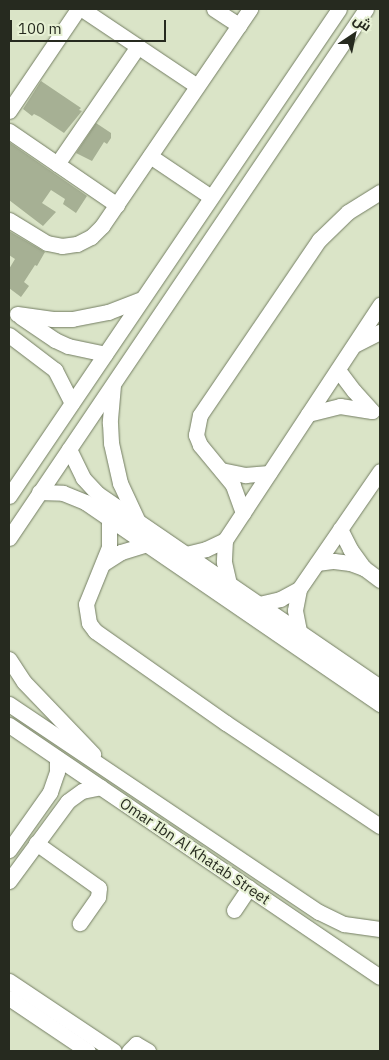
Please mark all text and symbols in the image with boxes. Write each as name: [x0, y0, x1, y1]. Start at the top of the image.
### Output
scale bar: [12, 10, 169, 42]
north arrow: [329, 10, 379, 60]
text: ش: [350, 10, 375, 35]
text: 100 m: [18, 19, 62, 38]
street label: Omar Ibn Al Khatab Street: [116, 794, 274, 908]

